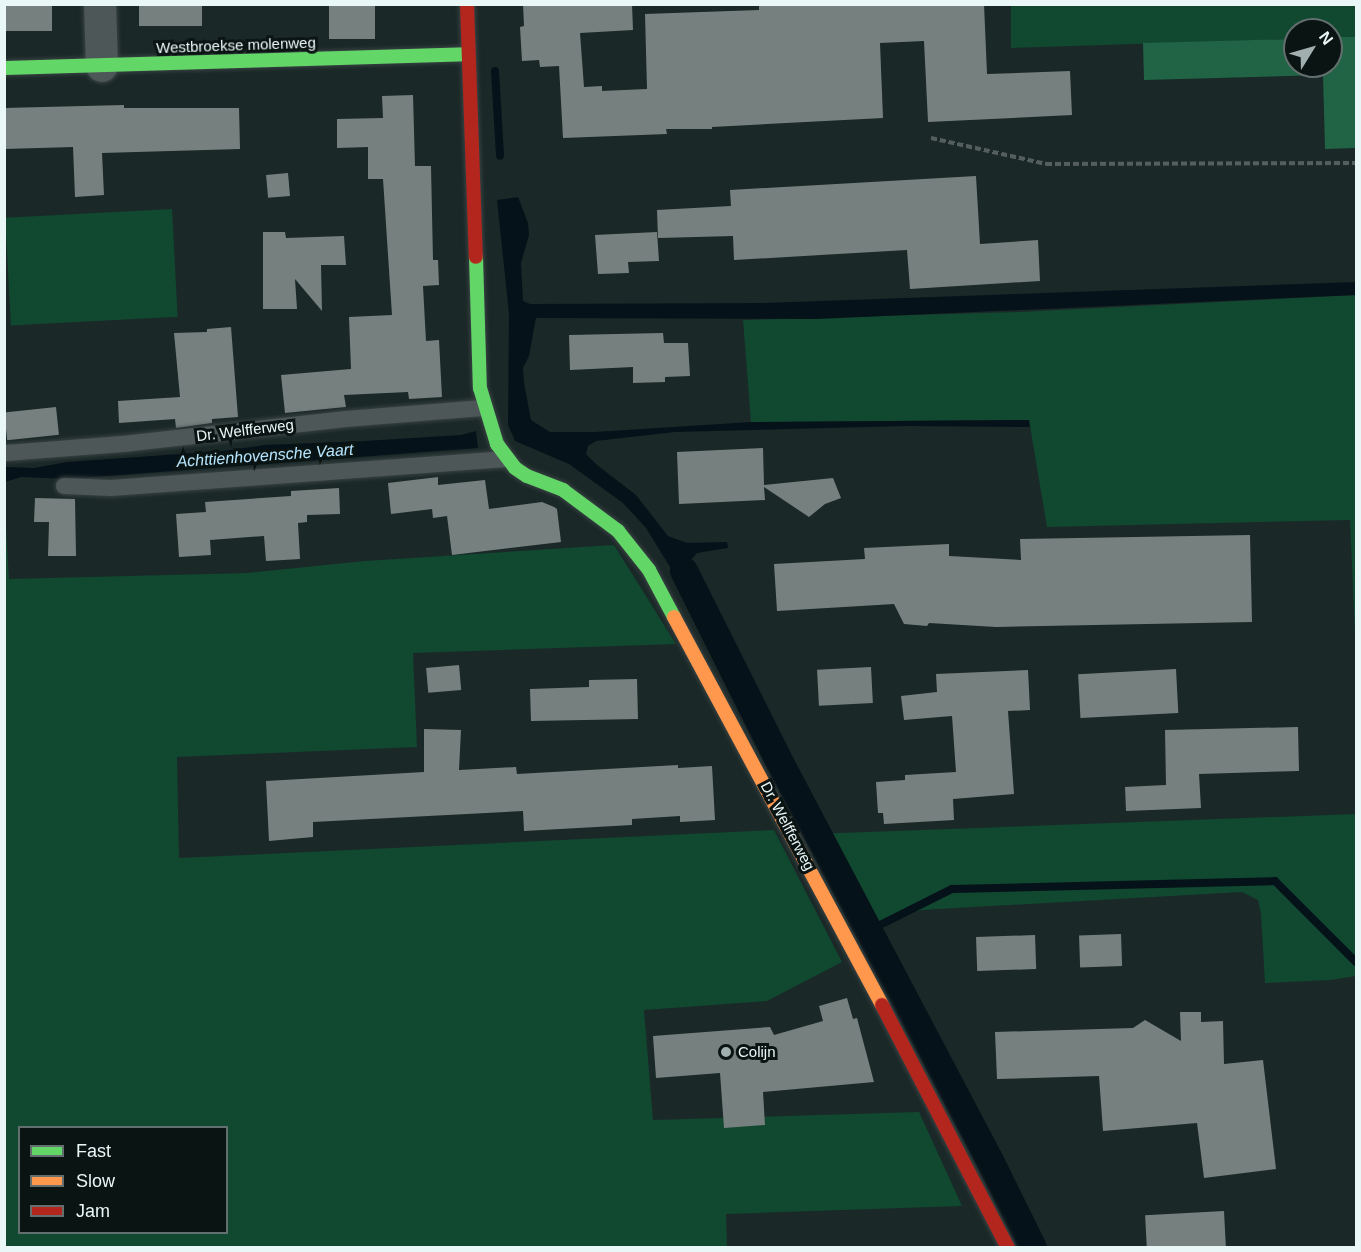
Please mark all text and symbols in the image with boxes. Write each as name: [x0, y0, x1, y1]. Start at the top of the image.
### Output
north arrow: [1283, 18, 1343, 78]
text: N: [1316, 28, 1336, 48]
street label: Westbroekse molenweg: [156, 33, 316, 57]
street label: Dr. Welfferweg: [195, 415, 295, 445]
water label: Achttienhovensche Vaart: [176, 440, 354, 472]
street label: Dr. Welfferweg: [757, 779, 819, 873]
place label: Colijn: [738, 1043, 776, 1061]
marker: Colijn: [719, 1045, 733, 1059]
legend: [18, 1126, 228, 1234]
text: Fast: [76, 1141, 111, 1161]
text: Slow: [76, 1171, 115, 1191]
text: Jam: [76, 1201, 110, 1221]

